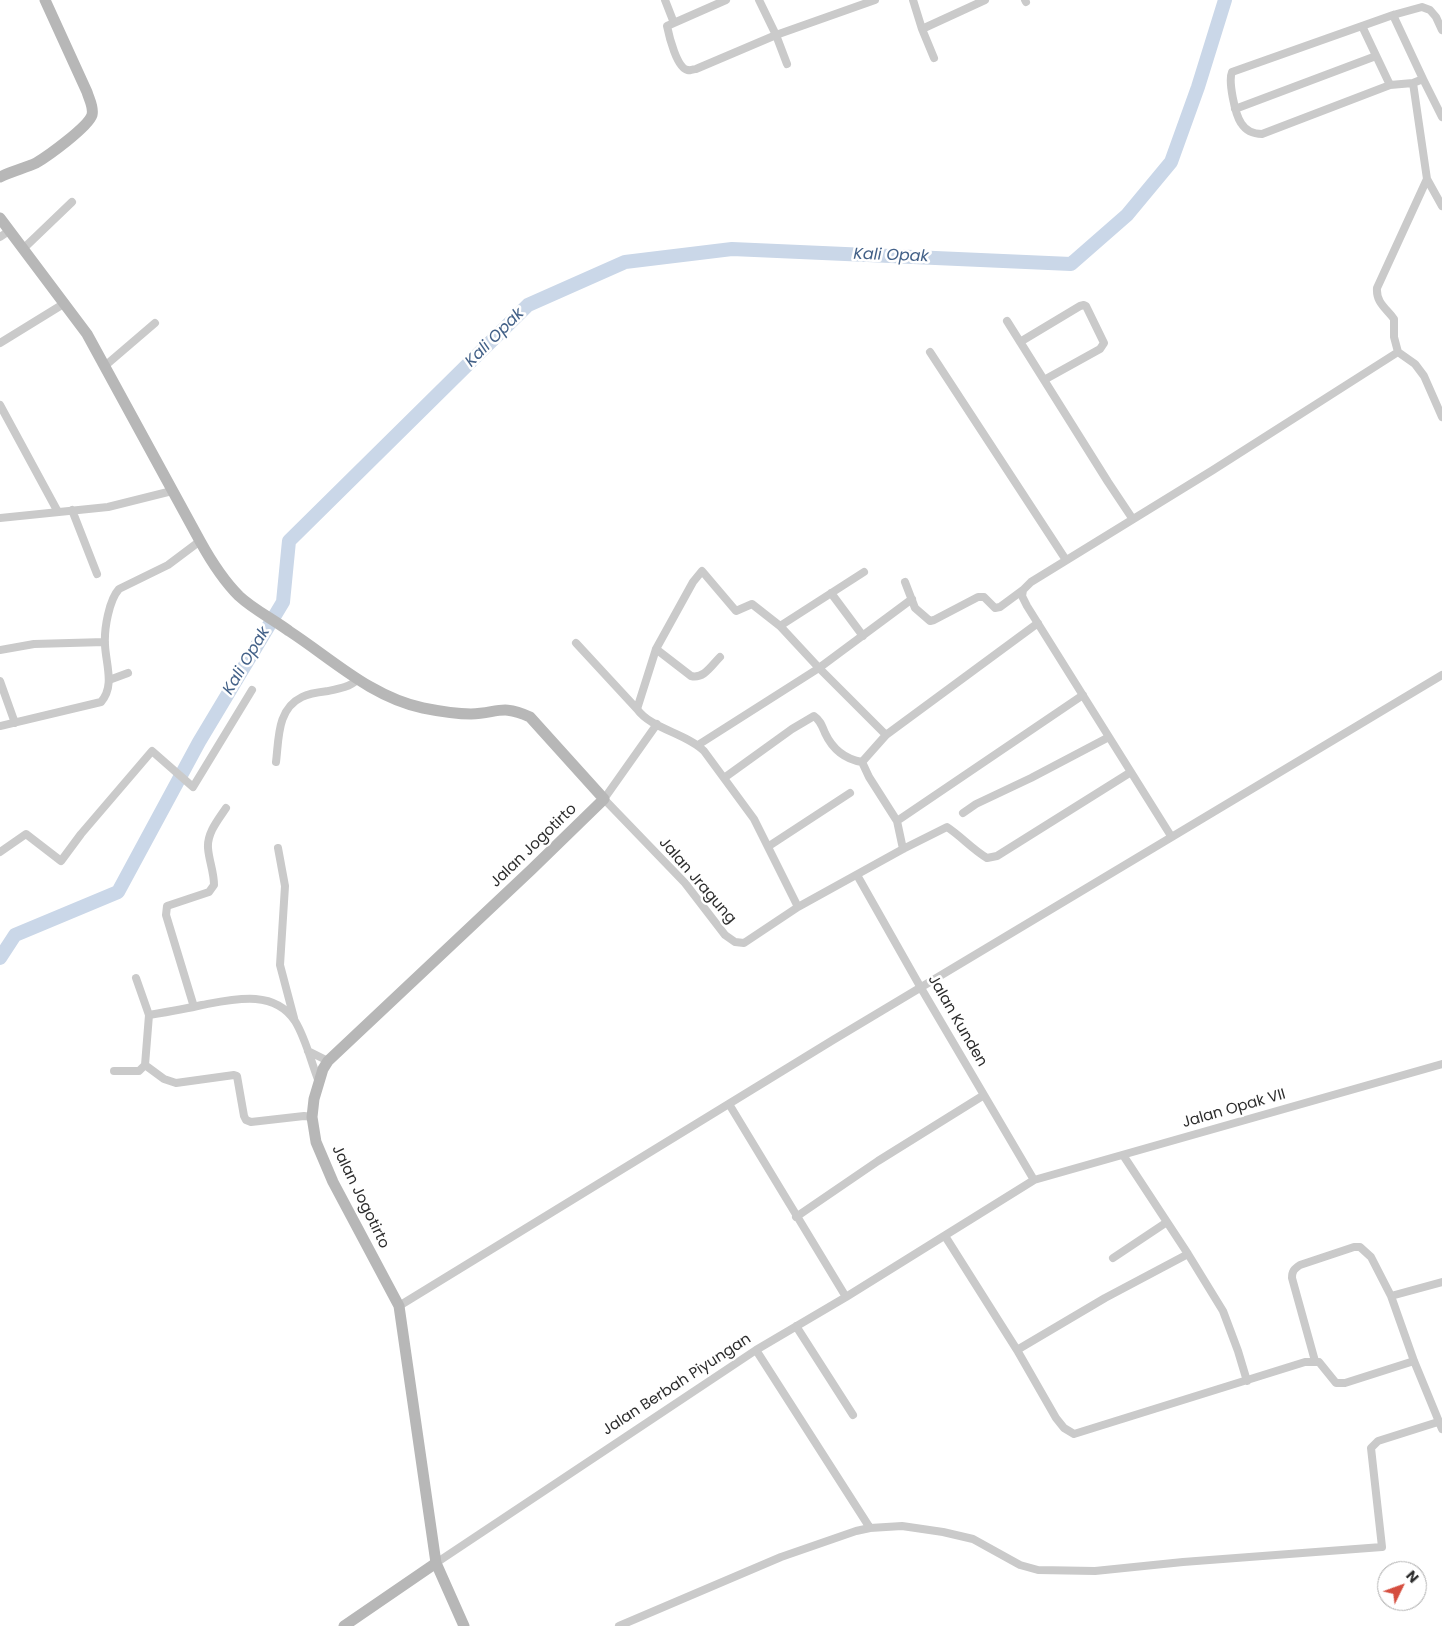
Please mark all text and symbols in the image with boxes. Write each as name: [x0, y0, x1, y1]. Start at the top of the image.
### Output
water label: Kali Opak: [853, 245, 929, 267]
water label: Kali Opak: [462, 305, 528, 371]
water label: Kali Opak: [219, 624, 275, 698]
street label: Jalan Jogotirto: [487, 800, 581, 892]
street label: Jalan Jragung: [655, 834, 739, 928]
street label: Jalan Kunden: [924, 972, 990, 1070]
street label: Jalan Opak VII: [1180, 1086, 1288, 1132]
street label: Jalan Jogotirto: [327, 1142, 393, 1252]
street label: Jalan Berbah Piyungan: [599, 1330, 755, 1440]
north arrow: [1377, 1561, 1427, 1611]
text: N: [1401, 1566, 1423, 1587]

